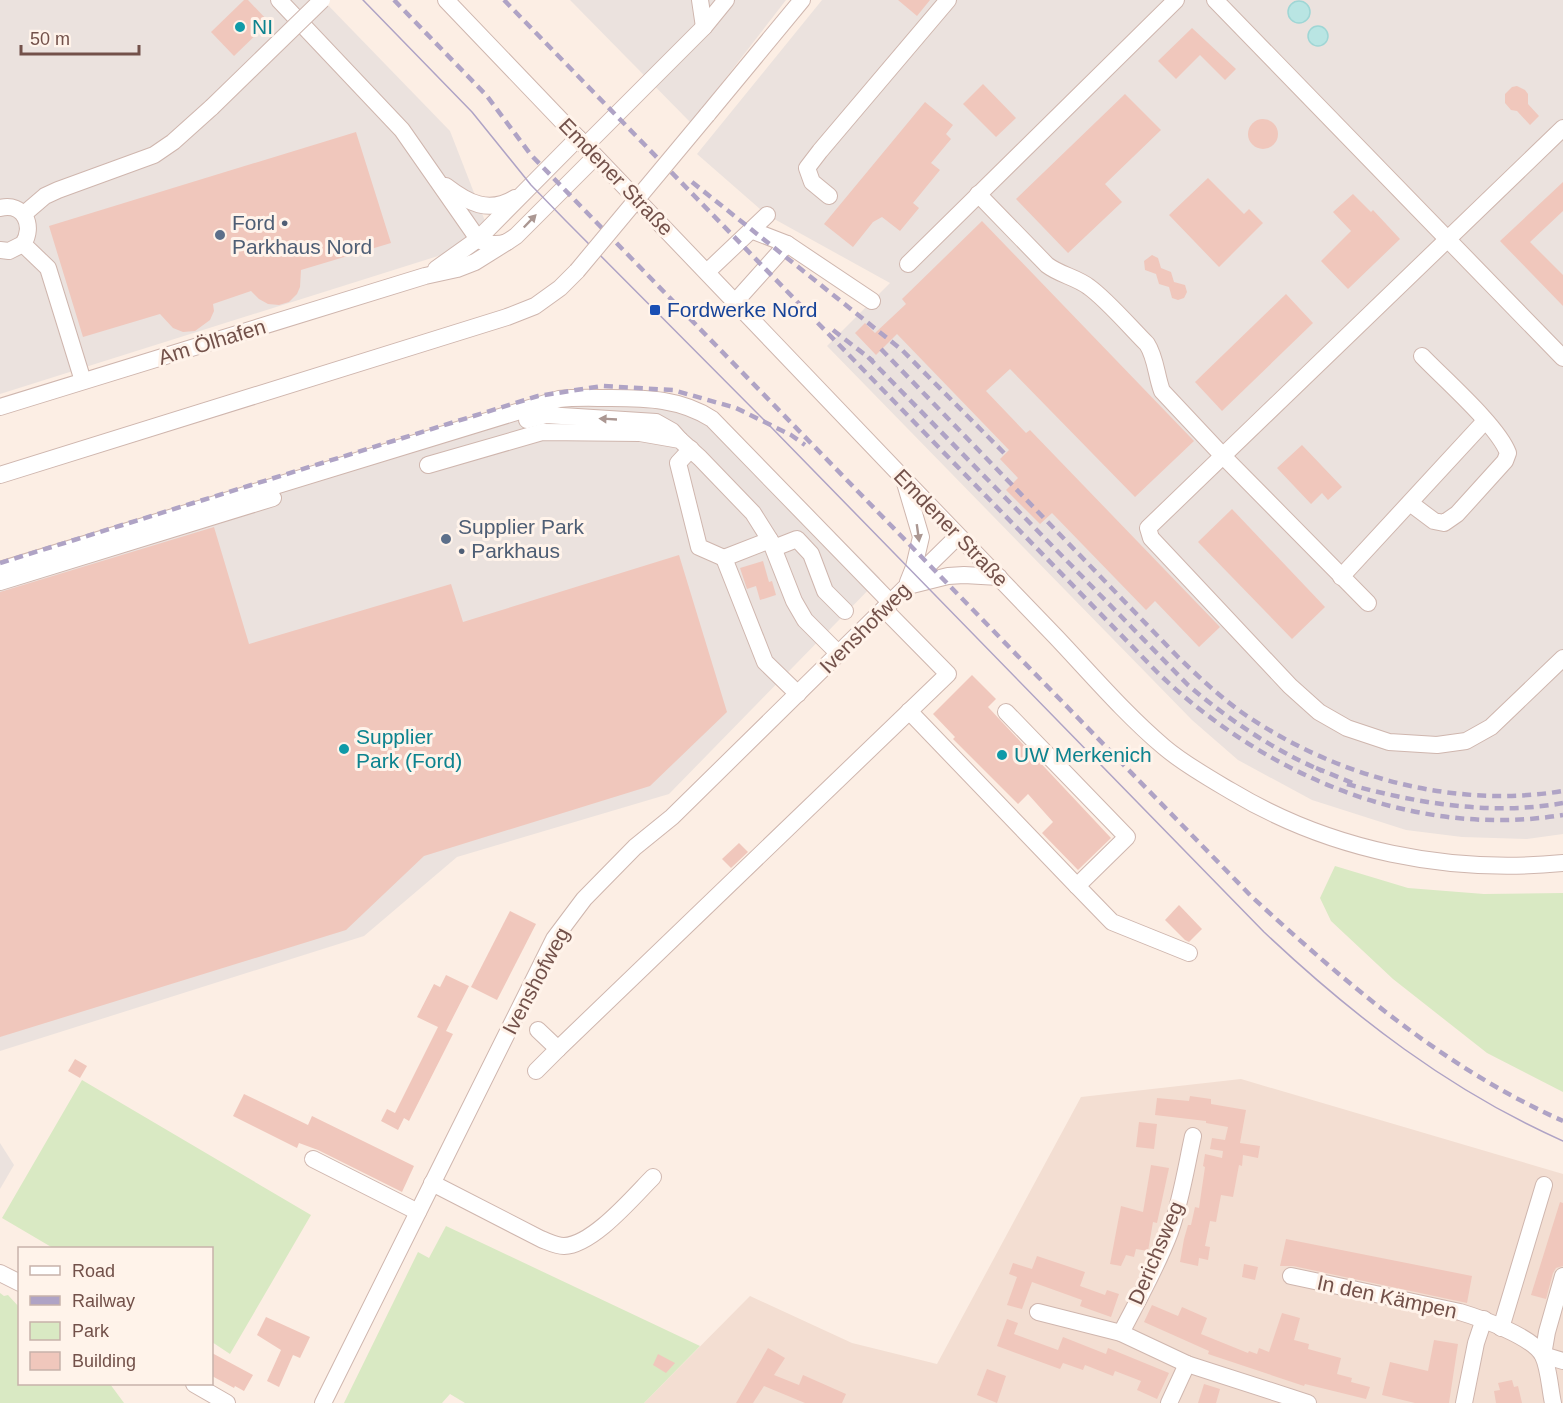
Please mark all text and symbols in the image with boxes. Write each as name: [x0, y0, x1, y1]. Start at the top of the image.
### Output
place label: NI: [252, 15, 273, 38]
scale bar: [21, 18, 140, 56]
marker: NI: [233, 20, 247, 34]
text: 50 m: [30, 29, 70, 49]
street label: Emdener Straße: [555, 113, 678, 240]
place label: Ford • Parkhaus Nord: [232, 211, 372, 258]
one-way arrow: [523, 215, 537, 229]
marker: Ford • Parkhaus Nord: [213, 228, 227, 242]
place label: Fordwerke Nord: [667, 298, 818, 321]
marker: Fordwerke Nord: [648, 303, 662, 317]
street label: Am Ölhafen: [155, 314, 268, 369]
one-way arrow: [598, 414, 617, 423]
street label: Emdener Straße: [890, 464, 1013, 591]
place label: Supplier Park • Parkhaus: [458, 515, 585, 562]
one-way arrow: [914, 523, 923, 542]
marker: Supplier Park • Parkhaus: [439, 532, 453, 546]
street label: Ivenshofweg: [815, 578, 914, 677]
place label: Supplier Park (Ford): [356, 725, 462, 772]
marker: Supplier Park (Ford): [337, 742, 351, 756]
place label: UW Merkenich: [1014, 743, 1152, 766]
marker: UW Merkenich: [995, 748, 1009, 762]
street label: Ivenshofweg: [498, 923, 573, 1038]
street label: Derichsweg: [1124, 1198, 1188, 1308]
legend: [18, 1247, 213, 1385]
text: Road: [72, 1261, 115, 1281]
street label: In den Kämpen: [1315, 1270, 1459, 1323]
text: Railway: [72, 1291, 135, 1311]
text: Park: [72, 1321, 110, 1341]
text: Building: [72, 1351, 136, 1371]

